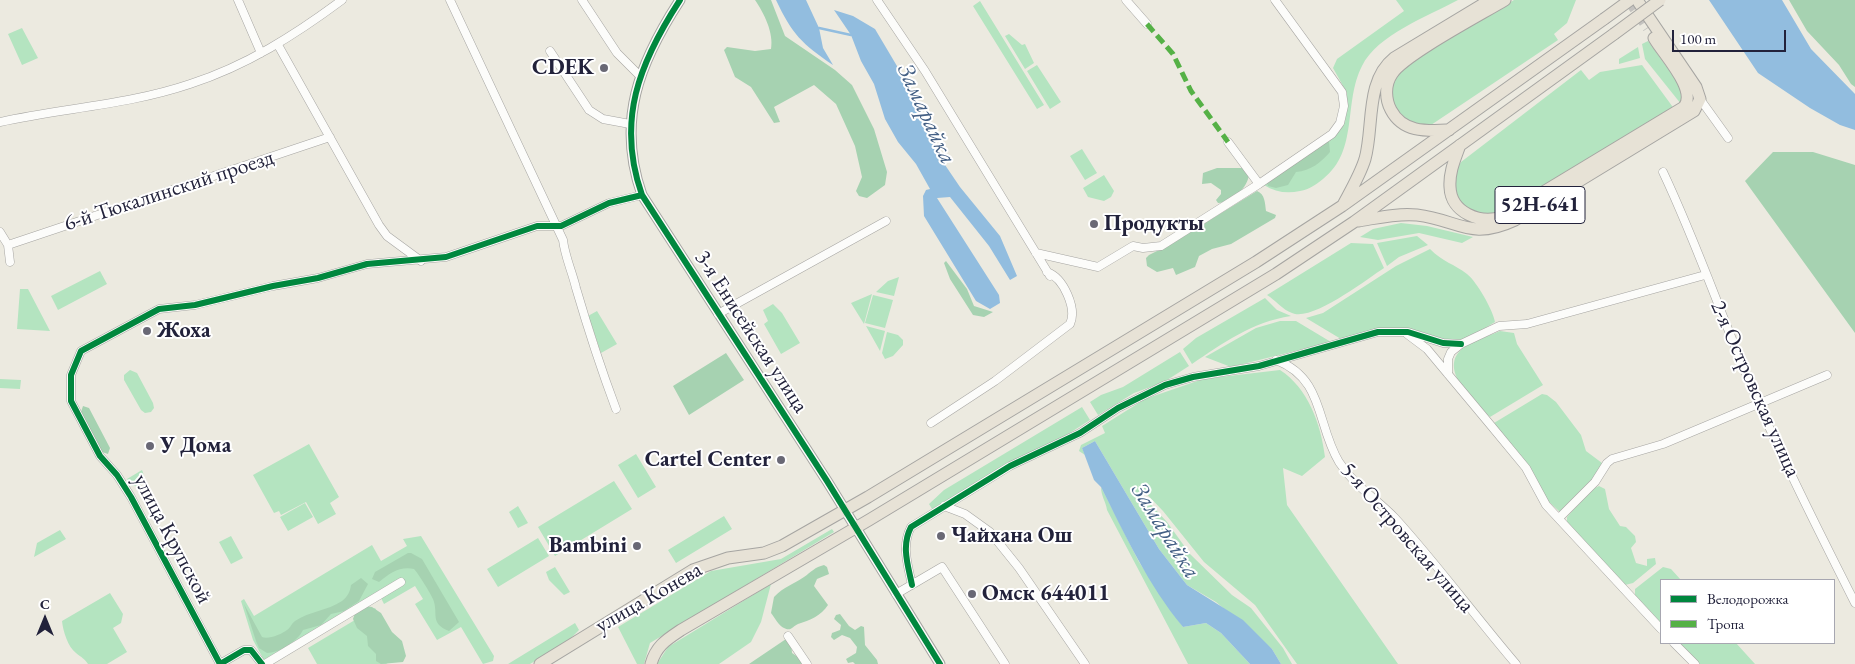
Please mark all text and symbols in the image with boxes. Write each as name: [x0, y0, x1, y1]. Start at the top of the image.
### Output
scale bar: [1675, 20, 1789, 52]
text: 100 m: [1680, 29, 1716, 48]
place label: CDEK: [532, 55, 594, 81]
water label: Замарайка: [890, 59, 962, 169]
marker: CDEK: [598, 62, 610, 74]
street label: 6-й Тюкалинский проезд: [61, 145, 277, 237]
road number: 52Н-641: [1495, 186, 1585, 224]
place label: Продукты: [1104, 211, 1204, 237]
marker: Продукты: [1088, 218, 1100, 230]
street label: 3-я Енисейская улица: [689, 246, 813, 418]
street label: 2-я Островская улица: [1704, 297, 1806, 481]
place label: Жоха: [157, 318, 211, 344]
marker: Жоха: [141, 325, 153, 337]
place label: У Дома: [160, 433, 231, 459]
marker: У Дома: [144, 440, 156, 452]
place label: Cartel Center: [645, 447, 771, 473]
marker: Cartel Center: [775, 454, 787, 466]
street label: 5-я Островская улица: [1335, 457, 1479, 619]
street label: улица Крупской: [127, 470, 217, 608]
water label: Замарайка: [1124, 478, 1206, 584]
place label: Чайхана Ош: [951, 523, 1072, 549]
marker: Чайхана Ош: [935, 530, 947, 542]
place label: Bambini: [549, 533, 627, 559]
marker: Bambini: [631, 540, 643, 552]
street label: улица Конева: [591, 557, 707, 639]
legend: [1660, 579, 1835, 644]
place label: Омск 644011: [982, 581, 1110, 607]
marker: Омск 644011: [966, 588, 978, 600]
text: Велодорожка: [1707, 589, 1788, 608]
north arrow: [20, 594, 70, 644]
text: С: [40, 595, 50, 613]
text: Тропа: [1707, 614, 1744, 633]

